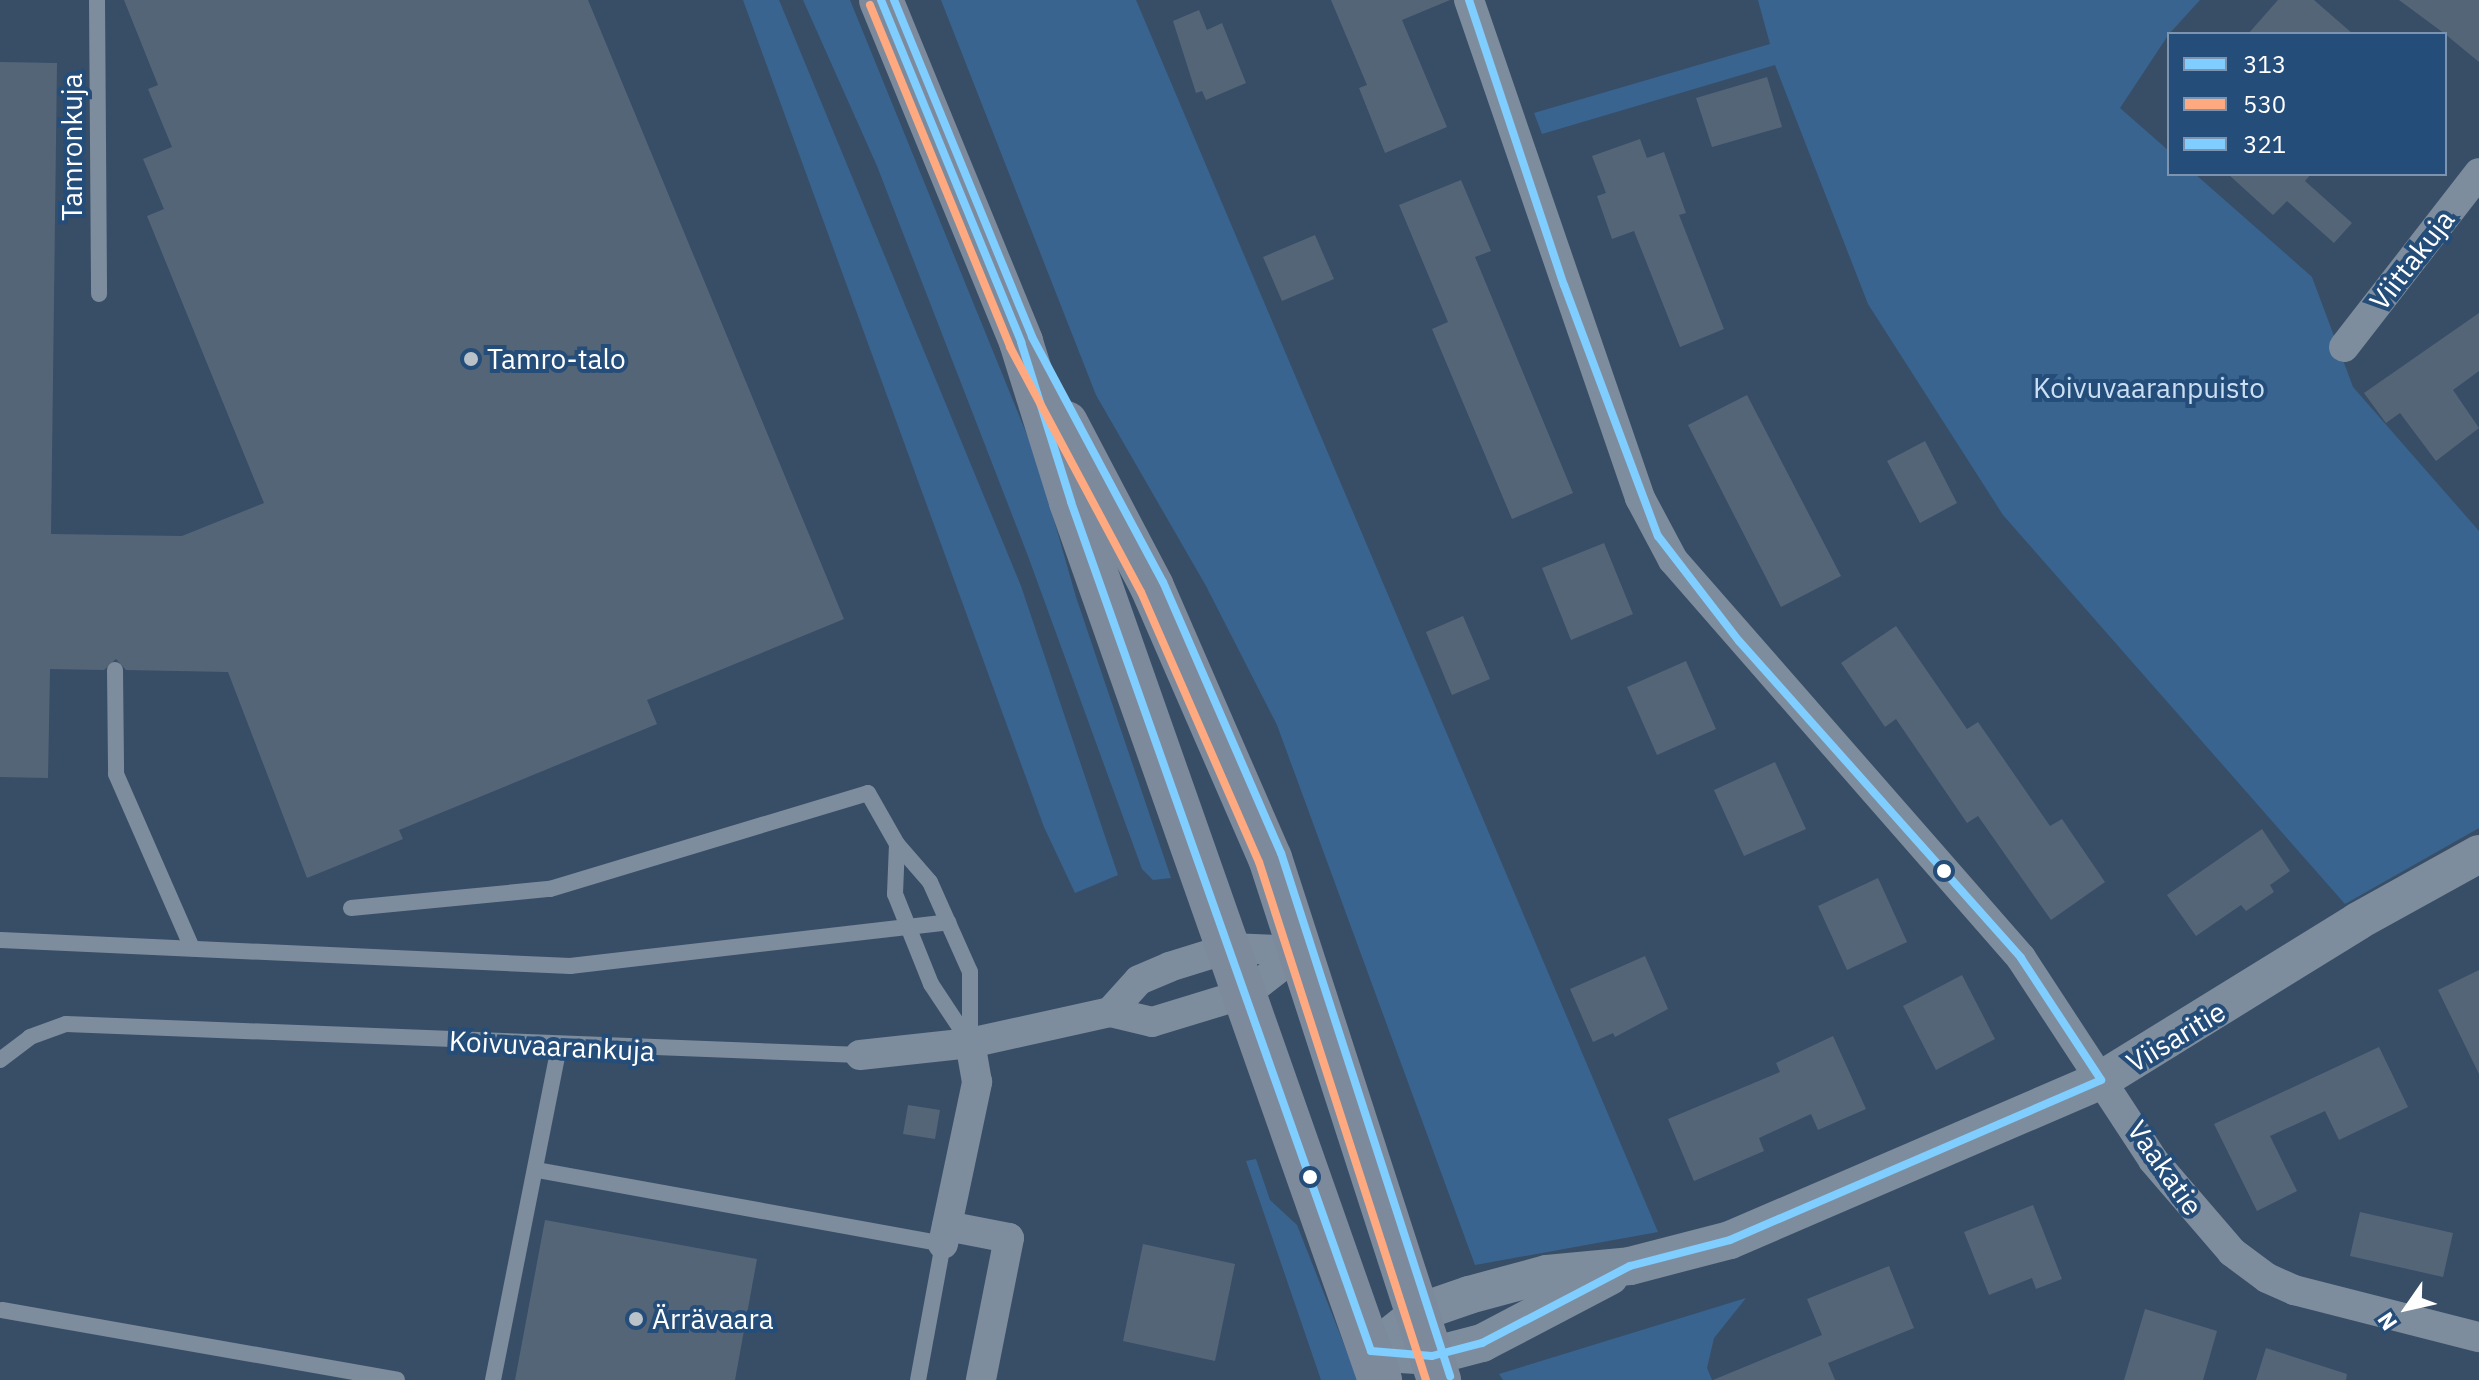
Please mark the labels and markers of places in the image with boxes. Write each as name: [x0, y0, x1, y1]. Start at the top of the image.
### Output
place label: Tamro-talo: [487, 342, 626, 376]
marker: Tamro-talo: [462, 350, 480, 368]
unlabelled marker: [1936, 863, 1952, 879]
unlabelled marker: [1302, 1169, 1318, 1185]
place label: Ärrävaara: [652, 1302, 774, 1336]
marker: Ärrävaara: [627, 1310, 645, 1328]

